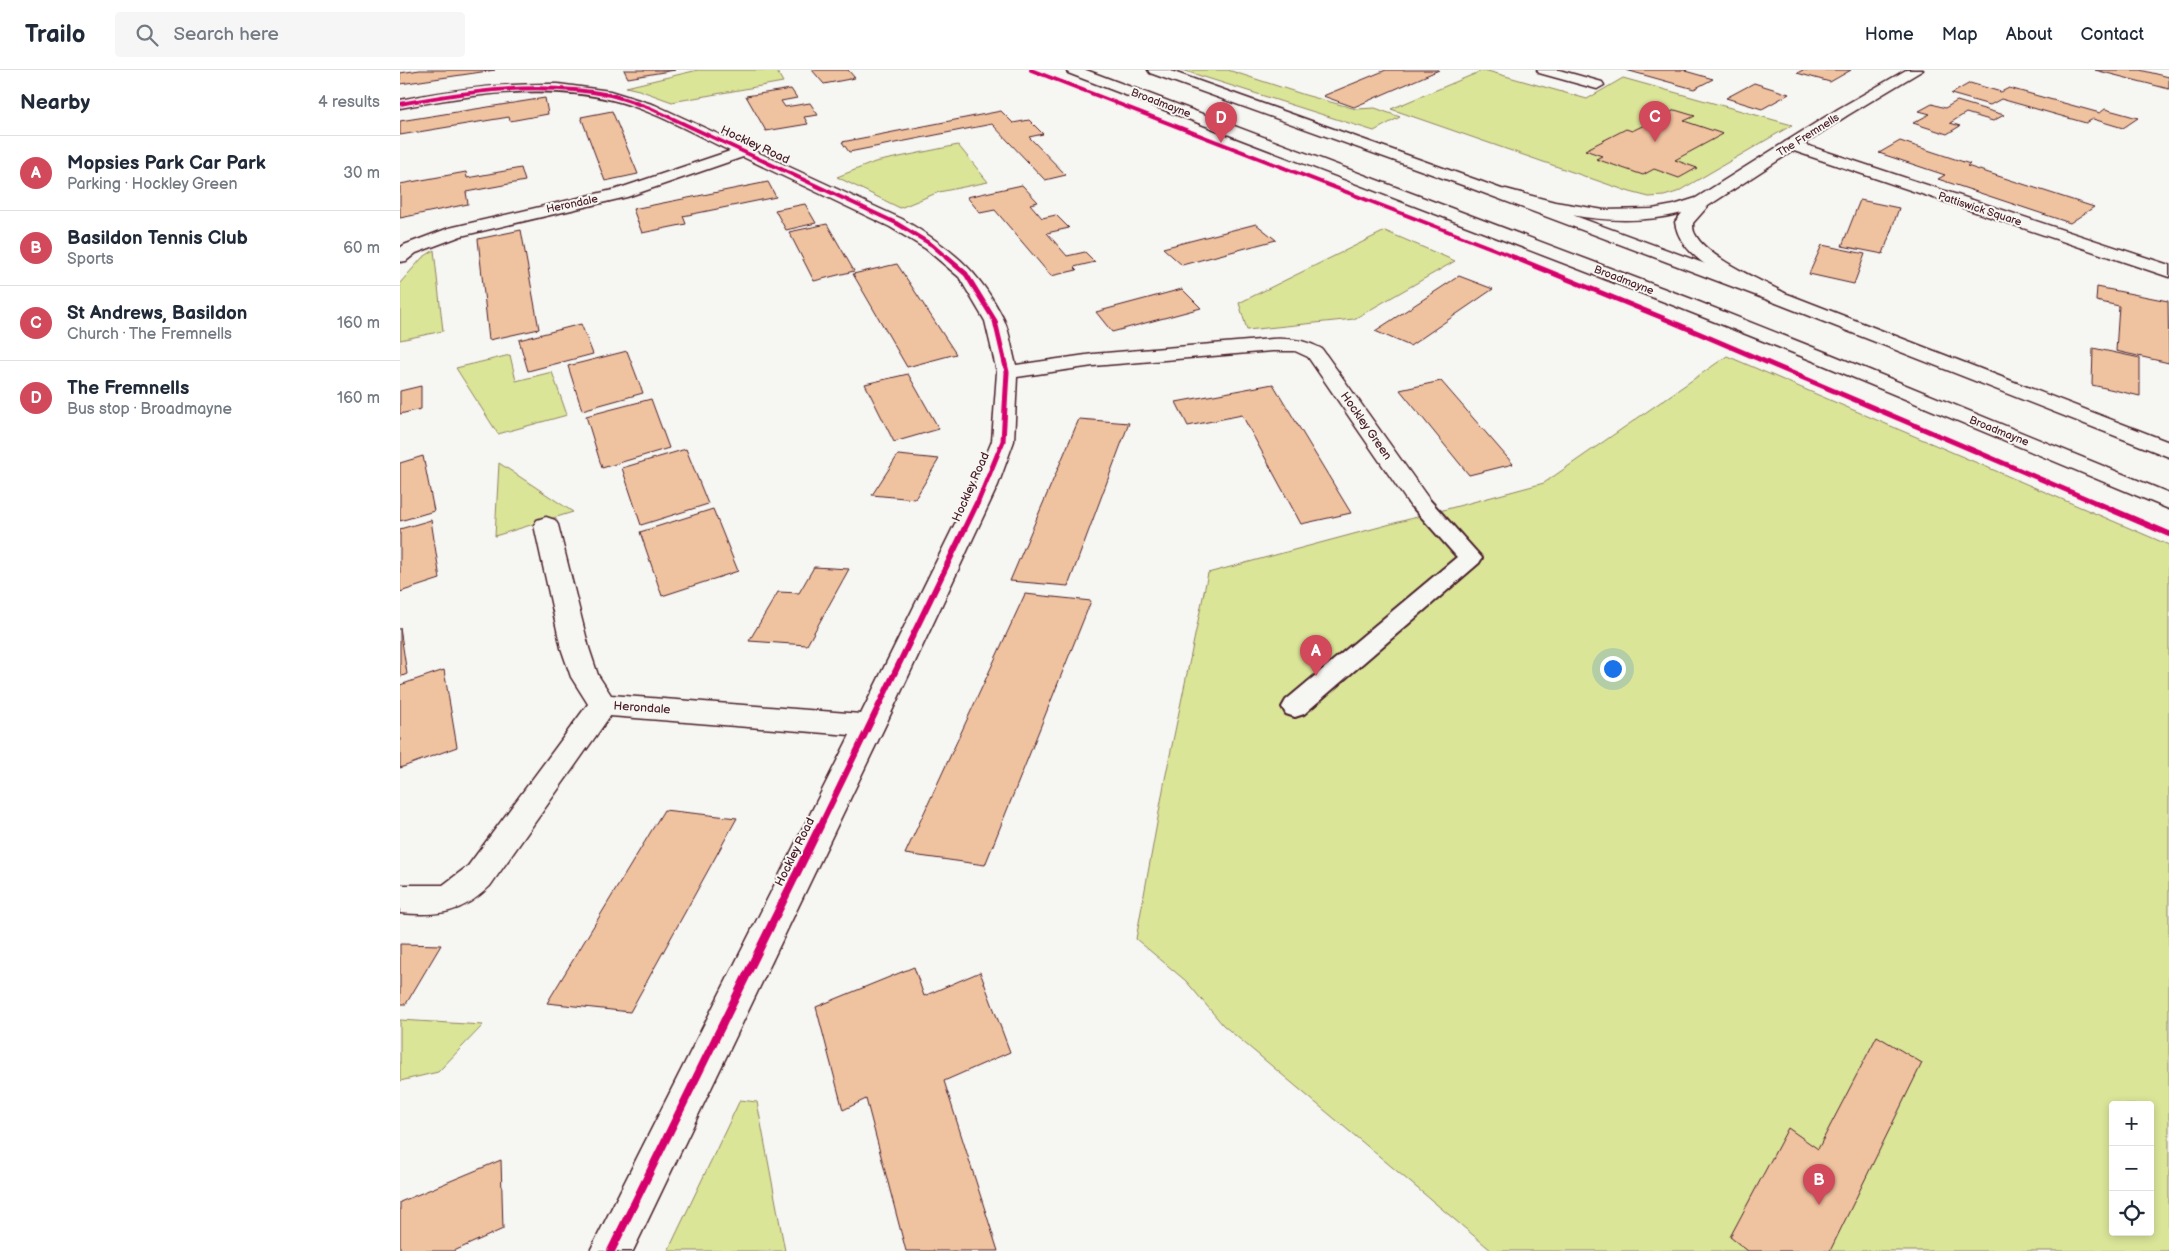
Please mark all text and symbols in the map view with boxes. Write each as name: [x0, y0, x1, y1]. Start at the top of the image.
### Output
search box: [115, 12, 465, 57]
text: Trailo: [25, 20, 85, 49]
icon: search: [133, 21, 161, 49]
text: Search here: [173, 23, 279, 46]
text: Home: [1865, 24, 1914, 45]
text: Map: [1942, 24, 1978, 45]
text: About: [2006, 24, 2053, 45]
text: Contact: [2081, 24, 2144, 45]
street label: Broadmayne: [1129, 86, 1193, 121]
text: Nearby: [20, 90, 90, 115]
text: 4 results: [318, 93, 380, 112]
pin: C: [1639, 101, 1671, 142]
pin: D: [1205, 102, 1237, 143]
street label: The Fremnells: [1774, 110, 1842, 159]
street label: Hockley Road: [718, 122, 792, 168]
text: Mopsies Park Car Park: [67, 152, 266, 175]
text: A: [31, 164, 41, 183]
text: 30 m: [343, 164, 380, 183]
text: Parking · Hockley Green: [67, 175, 237, 194]
street label: Pattiswick Square: [1937, 189, 2024, 229]
street label: Herondale: [545, 192, 599, 216]
text: Basildon Tennis Club: [67, 227, 248, 250]
text: B: [30, 239, 42, 258]
text: 60 m: [343, 239, 380, 258]
text: Sports: [67, 250, 114, 269]
street label: Broadmayne: [1592, 263, 1656, 298]
text: St Andrews, Basildon: [67, 302, 247, 325]
text: C: [30, 314, 42, 333]
text: 160 m: [337, 314, 380, 333]
text: Church · The Fremnells: [67, 325, 232, 344]
text: The Fremnells: [67, 377, 189, 400]
text: D: [30, 389, 42, 408]
text: 160 m: [337, 389, 380, 408]
street label: Hockley Green: [1337, 389, 1395, 463]
text: Bus stop · Broadmayne: [67, 400, 232, 419]
street label: Broadmayne: [1967, 413, 2031, 449]
street label: Hockley Road: [949, 450, 993, 524]
pin: A: [1300, 635, 1332, 676]
your location: [1600, 656, 1626, 682]
street label: Herondale: [613, 699, 671, 717]
street label: Hockley Road: [772, 815, 818, 889]
map controls: [2109, 1101, 2154, 1236]
button: +: [2109, 1101, 2154, 1146]
button: −: [2109, 1146, 2154, 1191]
pin: B: [1803, 1164, 1835, 1205]
button: locate: [2109, 1191, 2154, 1236]

